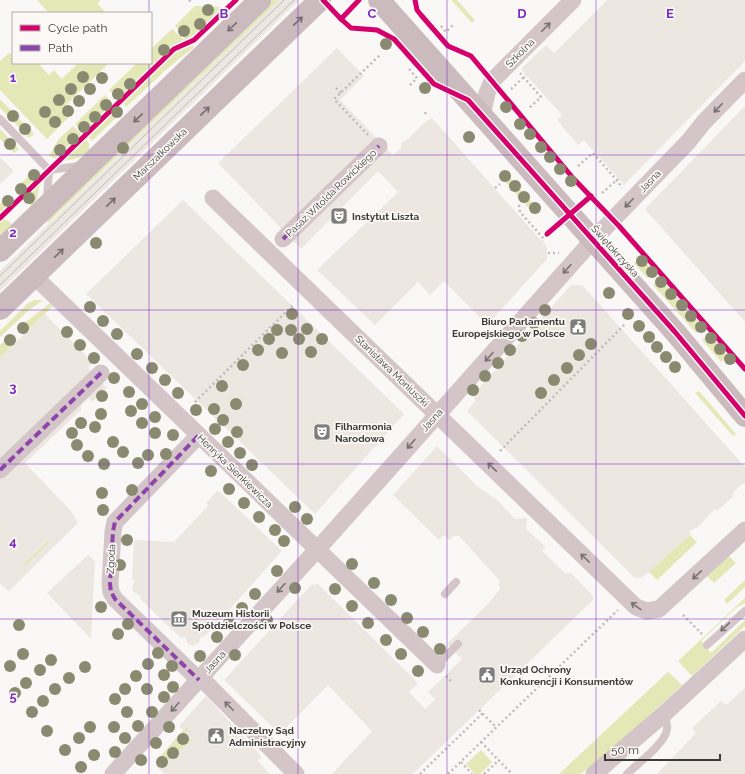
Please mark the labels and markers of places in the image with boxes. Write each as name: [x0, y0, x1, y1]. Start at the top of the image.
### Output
theatre icon: Instytut Liszta: [329, 206, 349, 226]
place label: Instytut Liszta: [352, 211, 419, 222]
place label: Biuro Parlamentu Europejskiego w Polsce: [452, 316, 565, 339]
public building icon: Biuro Parlamentu Europejskiego w Polsce: [568, 317, 588, 337]
place label: Filharmonia Narodowa: [335, 421, 392, 444]
theatre icon: Filharmonia Narodowa: [312, 422, 332, 442]
place label: Muzeum Historii Spółdzielczości w Polsce: [192, 608, 311, 631]
museum icon: Muzeum Historii Spółdzielczości w Polsce: [169, 609, 189, 629]
place label: Urząd Ochrony Konkurencji i Konsumentów: [500, 664, 634, 687]
public building icon: Urząd Ochrony Konkurencji i Konsumentów: [477, 665, 497, 685]
place label: Naczelny Sąd Administracyjny: [229, 725, 306, 748]
public building icon: Naczelny Sąd Administracyjny: [206, 726, 226, 746]

